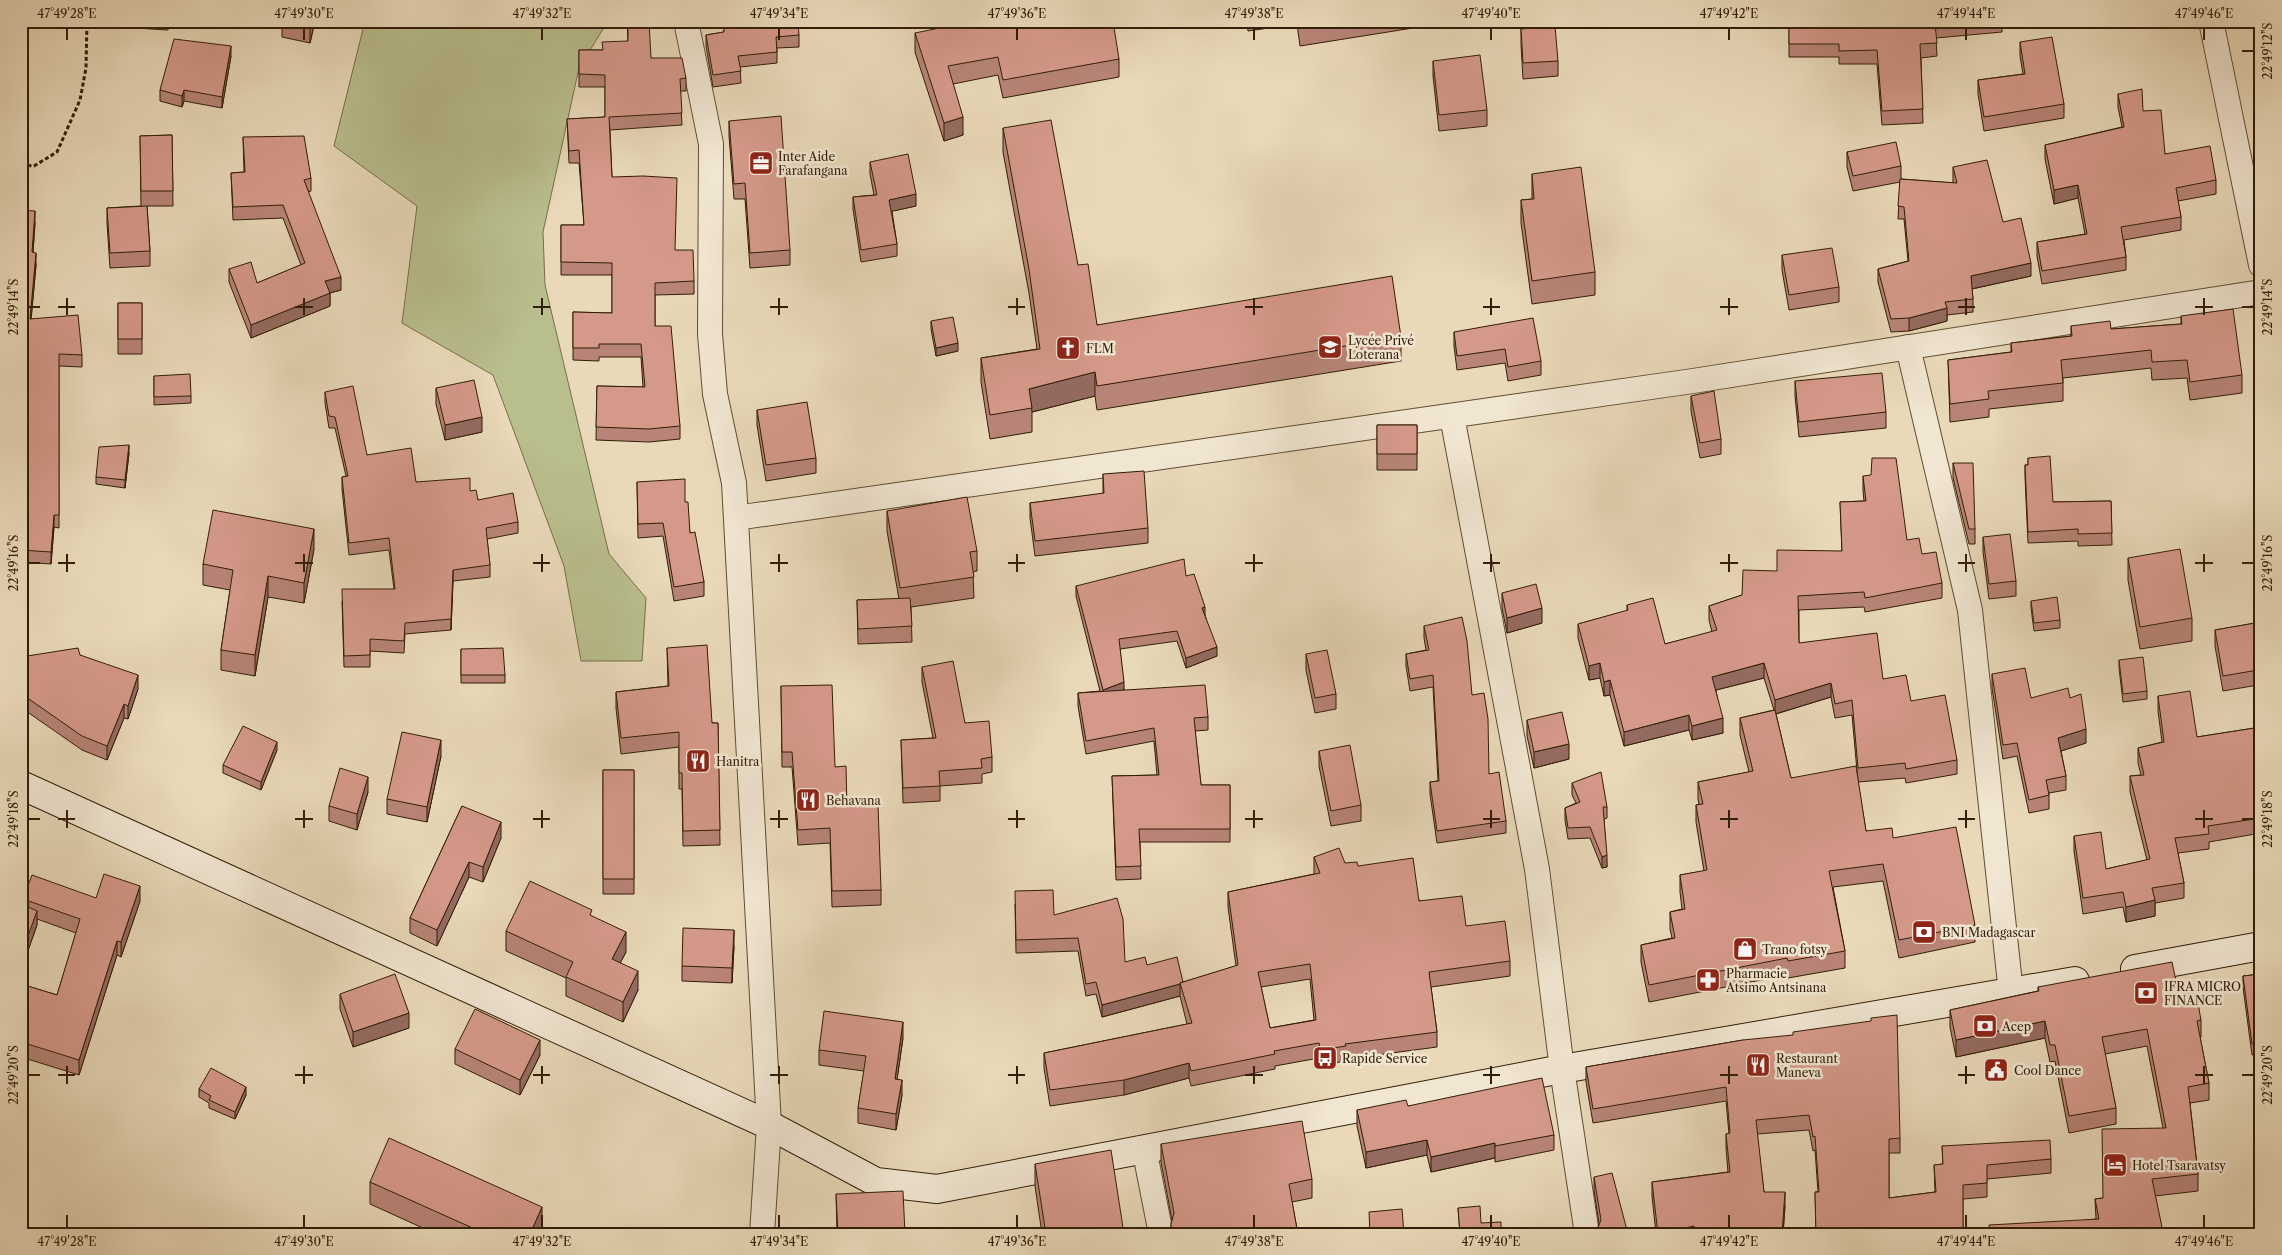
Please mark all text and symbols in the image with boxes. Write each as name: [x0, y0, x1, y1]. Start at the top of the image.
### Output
text: 47°49'28"E: [37, 6, 97, 21]
text: 47°49'30"E: [274, 6, 334, 21]
text: 47°49'32"E: [513, 6, 571, 21]
text: 47°49'34"E: [750, 6, 808, 21]
text: 47°49'36"E: [988, 6, 1046, 21]
text: 47°49'38"E: [1225, 6, 1284, 21]
text: 47°49'40"E: [1461, 6, 1521, 21]
text: 47°49'42"E: [1700, 6, 1758, 21]
text: 47°49'44"E: [1937, 6, 1995, 21]
text: 47°49'46"E: [2175, 6, 2233, 21]
text: 22°49'12"S: [2260, 22, 2275, 80]
place label: Inter Aide Farafangana: [778, 149, 848, 178]
office icon: Inter Aide Farafangana: [748, 150, 774, 176]
text: 22°49'14"S: [6, 278, 21, 336]
text: 22°49'14"S: [2260, 278, 2275, 336]
place label: Lycée Privé Loterana: [1348, 333, 1414, 362]
school or university icon: Lycée Privé Loterana: [1317, 334, 1343, 360]
church icon: FLM: [1055, 335, 1081, 361]
place label: FLM: [1086, 341, 1114, 356]
text: 22°49'16"S: [6, 534, 21, 592]
text: 22°49'16"S: [2260, 534, 2275, 592]
restaurant icon: Hanitra: [685, 748, 711, 774]
place label: Hanitra: [716, 754, 760, 769]
restaurant icon: Behavana: [795, 787, 821, 813]
text: 22°49'18"S: [6, 790, 21, 848]
text: 22°49'18"S: [2260, 790, 2275, 848]
place label: Behavana: [826, 793, 882, 808]
bank icon: BNI Madagascar: [1911, 919, 1937, 945]
place label: BNI Madagascar: [1942, 925, 2035, 940]
shop icon: Trano fotsy: [1732, 936, 1758, 962]
place label: Trano fotsy: [1762, 942, 1828, 957]
place label: Pharmacie Atsimo Antsinana: [1725, 966, 1827, 995]
pharmacy icon: Pharmacie Atsimo Antsinana: [1695, 967, 1721, 993]
place label: IFRA MICRO FINANCE: [2164, 979, 2241, 1008]
bank icon: IFRA MICRO FINANCE: [2133, 980, 2159, 1006]
bank icon: Acep: [1972, 1013, 1998, 1039]
place label: Acep: [2001, 1019, 2031, 1034]
text: 22°49'20"S: [6, 1045, 21, 1105]
bus stop icon: Rapide Service: [1312, 1045, 1338, 1071]
text: 22°49'20"S: [2260, 1045, 2275, 1105]
place label: Rapide Service: [1342, 1051, 1428, 1066]
place label: Restaurant Maneva: [1776, 1051, 1838, 1080]
restaurant icon: Restaurant Maneva: [1745, 1052, 1771, 1078]
public building icon: Cool Dance: [1983, 1057, 2009, 1083]
place label: Cool Dance: [2014, 1063, 2082, 1078]
hotel icon: Hotel Tsaravatsy: [2102, 1152, 2128, 1178]
place label: Hotel Tsaravatsy: [2132, 1158, 2226, 1173]
text: 47°49'28"E: [37, 1234, 97, 1249]
text: 47°49'30"E: [274, 1234, 334, 1249]
text: 47°49'32"E: [513, 1234, 571, 1249]
text: 47°49'34"E: [750, 1234, 808, 1249]
text: 47°49'36"E: [988, 1234, 1046, 1249]
text: 47°49'38"E: [1225, 1234, 1284, 1249]
text: 47°49'40"E: [1461, 1234, 1521, 1249]
text: 47°49'42"E: [1700, 1234, 1758, 1249]
text: 47°49'44"E: [1937, 1234, 1995, 1249]
text: 47°49'46"E: [2175, 1234, 2233, 1249]

